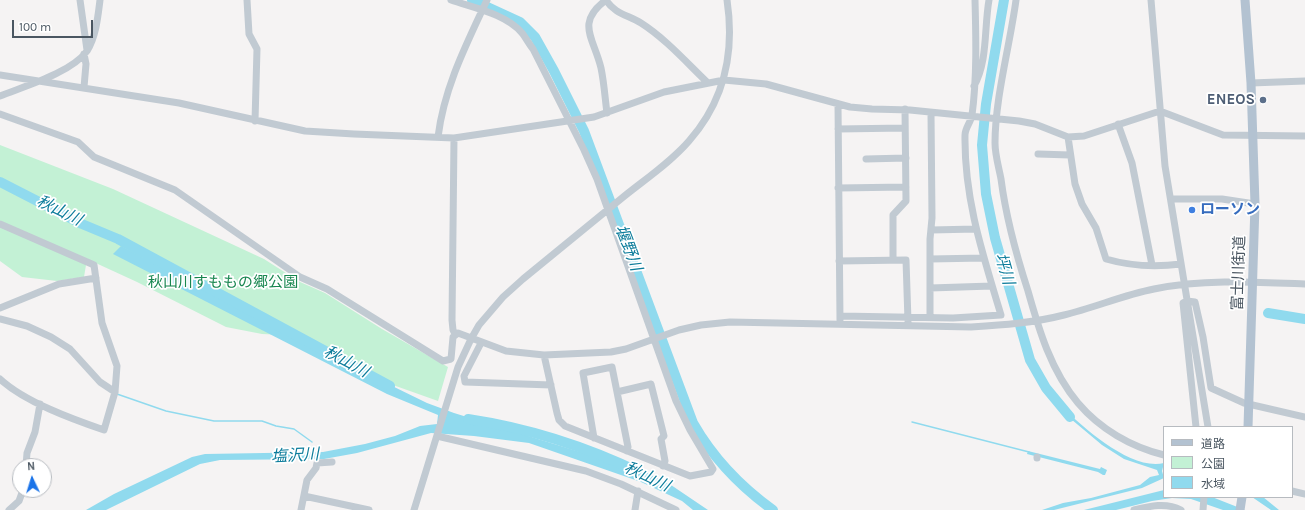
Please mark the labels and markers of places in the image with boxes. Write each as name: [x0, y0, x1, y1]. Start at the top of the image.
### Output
place label: ENEOS: [1207, 91, 1255, 109]
marker: ENEOS: [1258, 95, 1268, 105]
place label: ローソン: [1200, 201, 1260, 219]
marker: ローソン: [1187, 205, 1197, 215]

